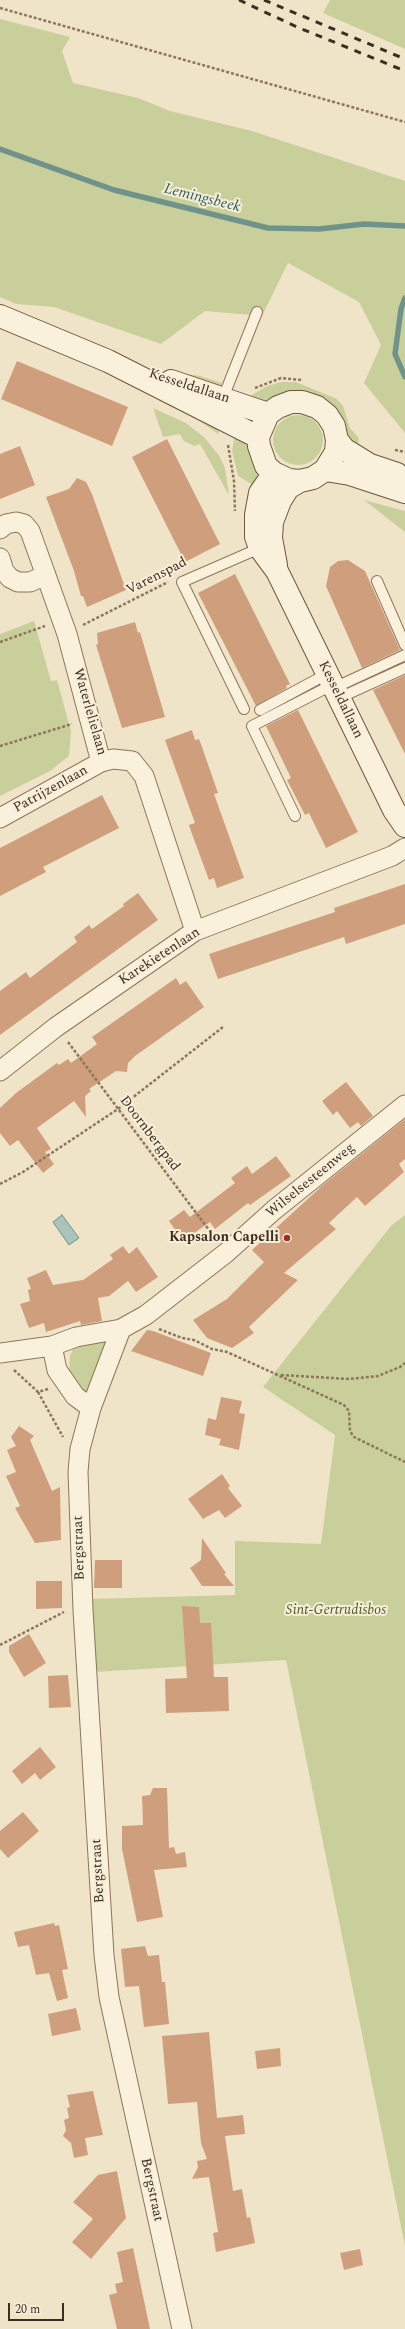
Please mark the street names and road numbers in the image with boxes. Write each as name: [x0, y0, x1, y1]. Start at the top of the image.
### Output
street label: Kesseldallaan: [146, 366, 232, 408]
street label: Varenspad: [124, 555, 190, 599]
street label: Kesseldallaan: [314, 659, 366, 741]
street label: Waterlelielaan: [69, 667, 109, 757]
street label: Patrijzenlaan: [11, 763, 91, 817]
street label: Karekietenlaan: [116, 924, 204, 990]
street label: Doornbergpad: [115, 1093, 183, 1175]
street label: Wilselsesteenweg: [263, 1140, 359, 1222]
street label: Bergstraat: [70, 1515, 90, 1581]
street label: Bergstraat: [89, 1838, 109, 1904]
street label: Bergstraat: [136, 2157, 166, 2223]

